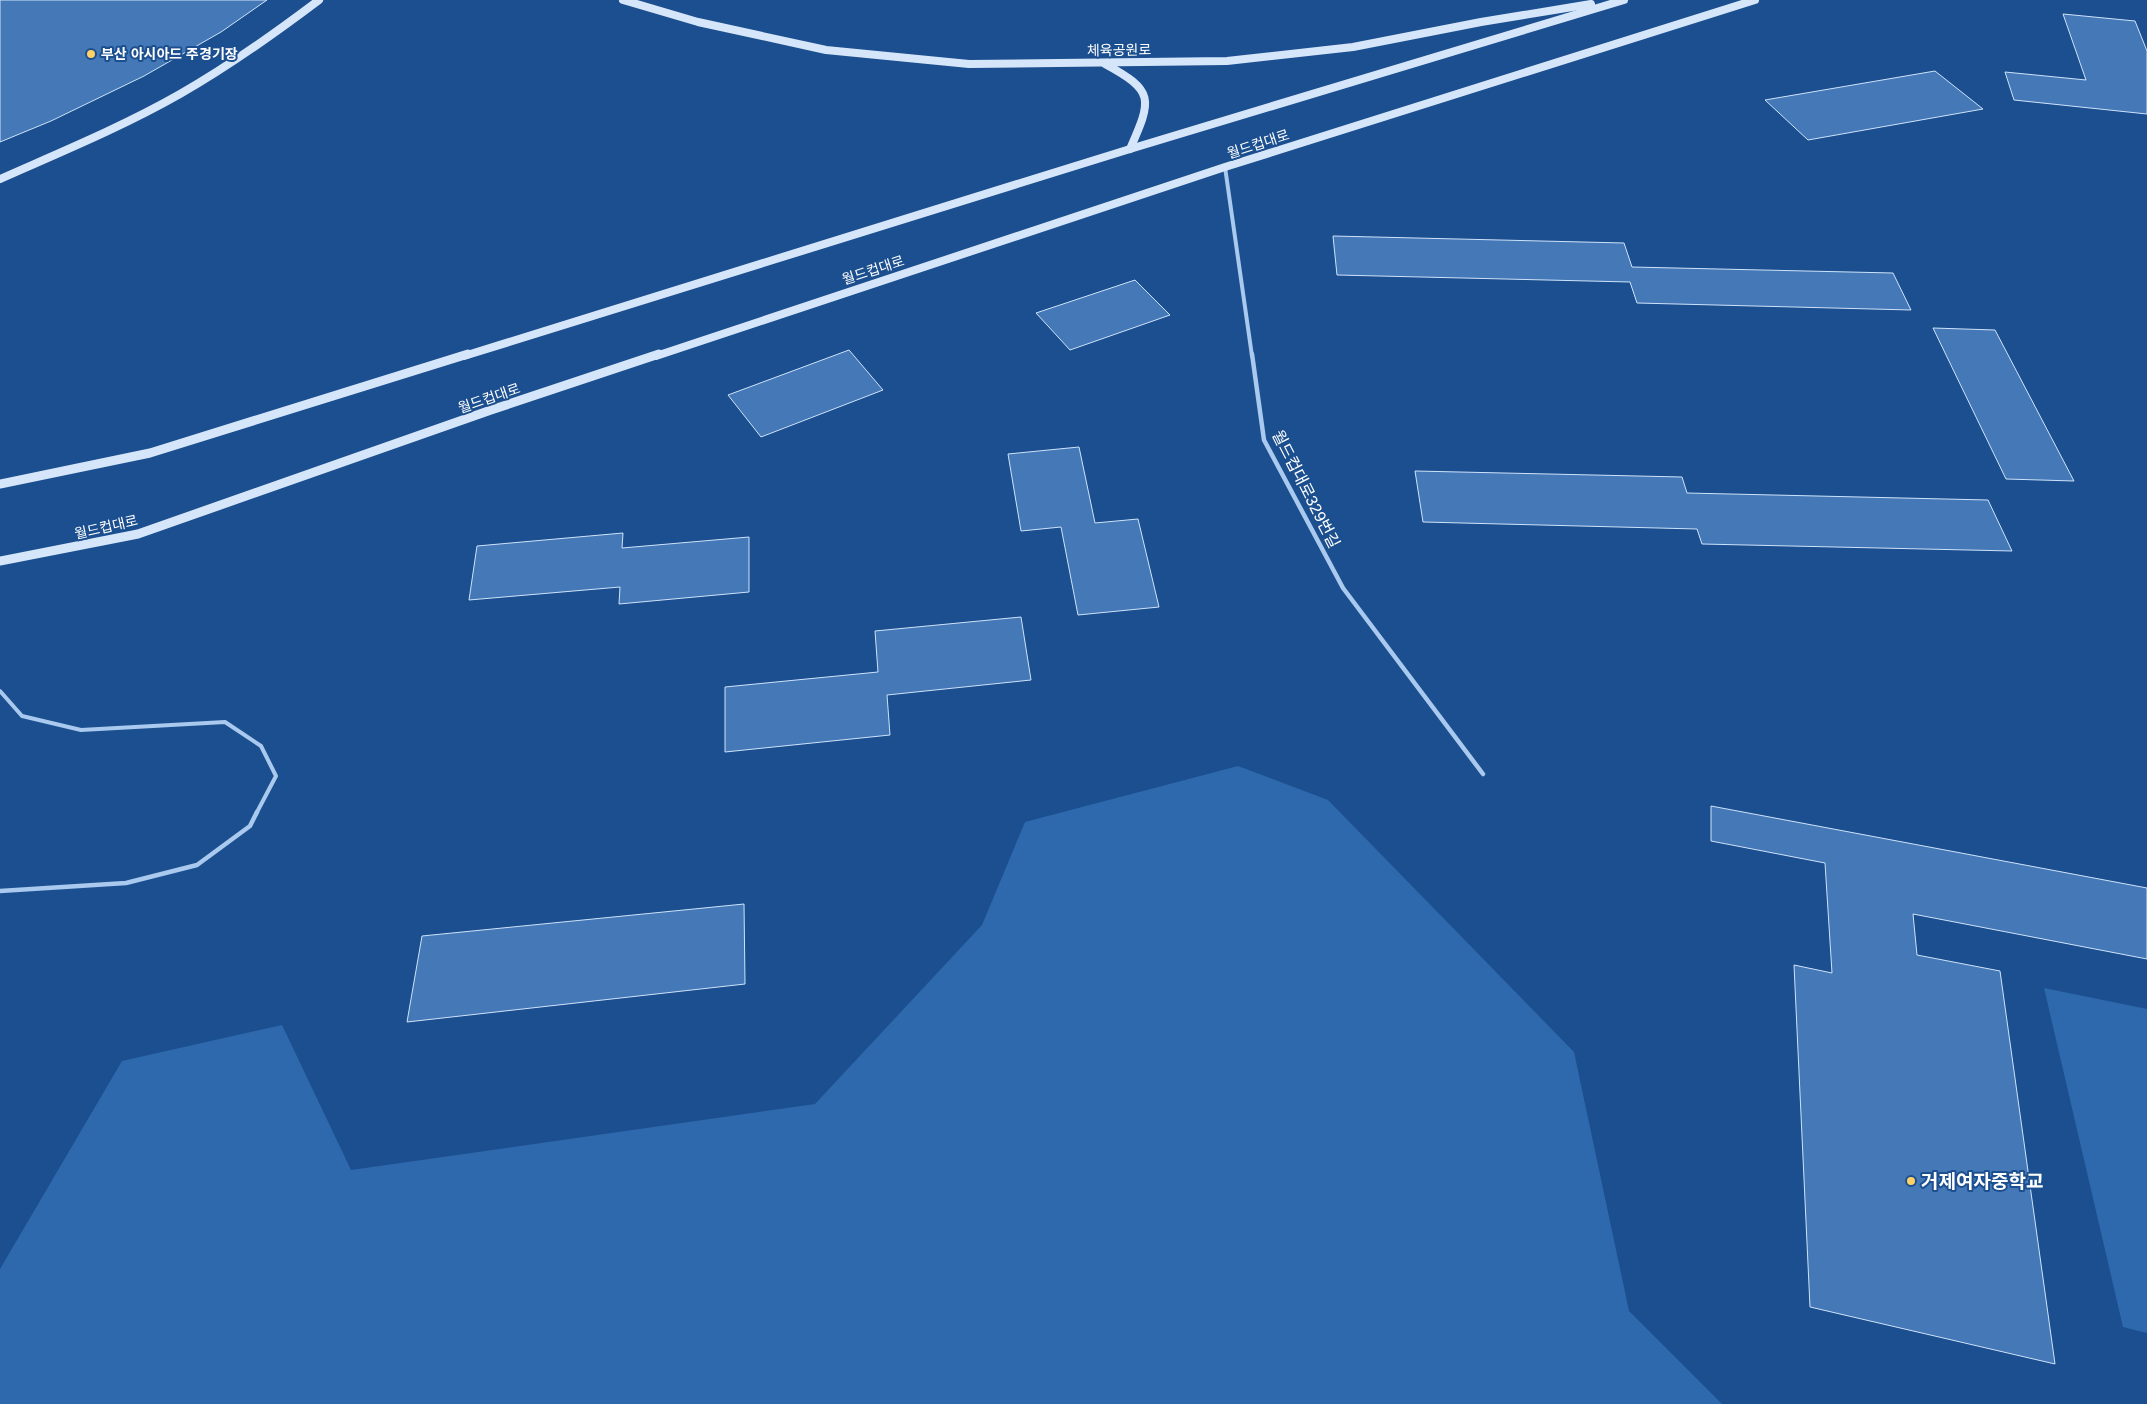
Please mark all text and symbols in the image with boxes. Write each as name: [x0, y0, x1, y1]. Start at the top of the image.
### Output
street label: 체육공원로: [1087, 41, 1151, 59]
place label: 부산 아시아드 주경기장: [101, 46, 238, 62]
marker: 부산 아시아드 주경기장: [85, 48, 97, 60]
street label: 월드컵대로: [1225, 126, 1291, 162]
street label: 월드컵대로: [840, 252, 906, 288]
street label: 월드컵대로: [456, 380, 522, 416]
street label: 월드컵대로329번길: [1269, 427, 1343, 551]
street label: 월드컵대로: [73, 512, 139, 542]
place label: 거제여자중학교: [1921, 1171, 2043, 1192]
marker: 거제여자중학교: [1905, 1175, 1917, 1187]

